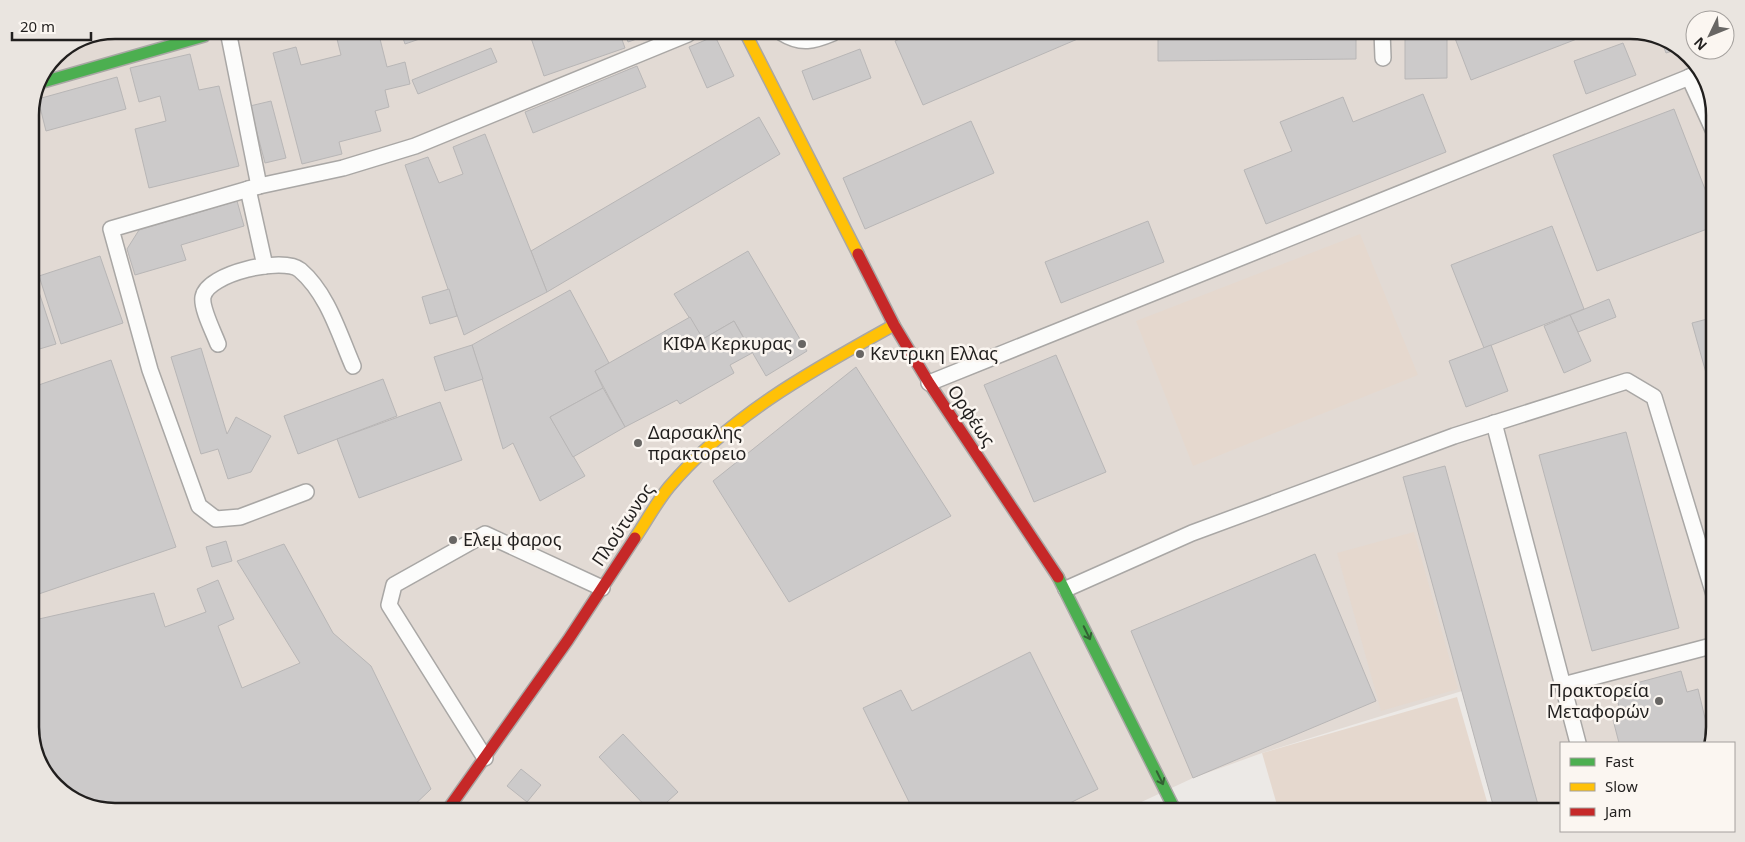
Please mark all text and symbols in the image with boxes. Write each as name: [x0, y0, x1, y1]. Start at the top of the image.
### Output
scale bar: [12, 10, 91, 42]
north arrow: [1685, 10, 1735, 60]
text: 20 m: [20, 16, 55, 36]
text: N: [1689, 34, 1711, 55]
place label: ΚΙΦΑ Κερκυρας: [662, 331, 792, 355]
marker: ΚΙΦΑ Κερκυρας: [796, 338, 808, 350]
place label: Κεντρικη Ελλας: [870, 341, 998, 365]
marker: Κεντρικη Ελλας: [854, 348, 866, 360]
street label: Ορφέως: [942, 380, 1001, 451]
place label: Δαρσακλης πρακτορειο: [648, 420, 747, 465]
marker: Δαρσακλης πρακτορειο: [632, 437, 644, 449]
street label: Πλούτωνος: [586, 478, 659, 571]
place label: Ελεμ φαρος: [463, 527, 562, 551]
marker: Ελεμ φαρος: [447, 534, 459, 546]
one-way arrow: [1083, 625, 1092, 640]
place label: Πρακτορεία Μεταφορών: [1547, 678, 1649, 723]
marker: Πρακτορεία Μεταφορών: [1653, 695, 1665, 707]
legend: [1560, 742, 1735, 832]
text: Fast: [1605, 751, 1634, 771]
one-way arrow: [1155, 771, 1165, 786]
text: Slow: [1605, 776, 1638, 796]
text: Jam: [1603, 801, 1632, 821]

